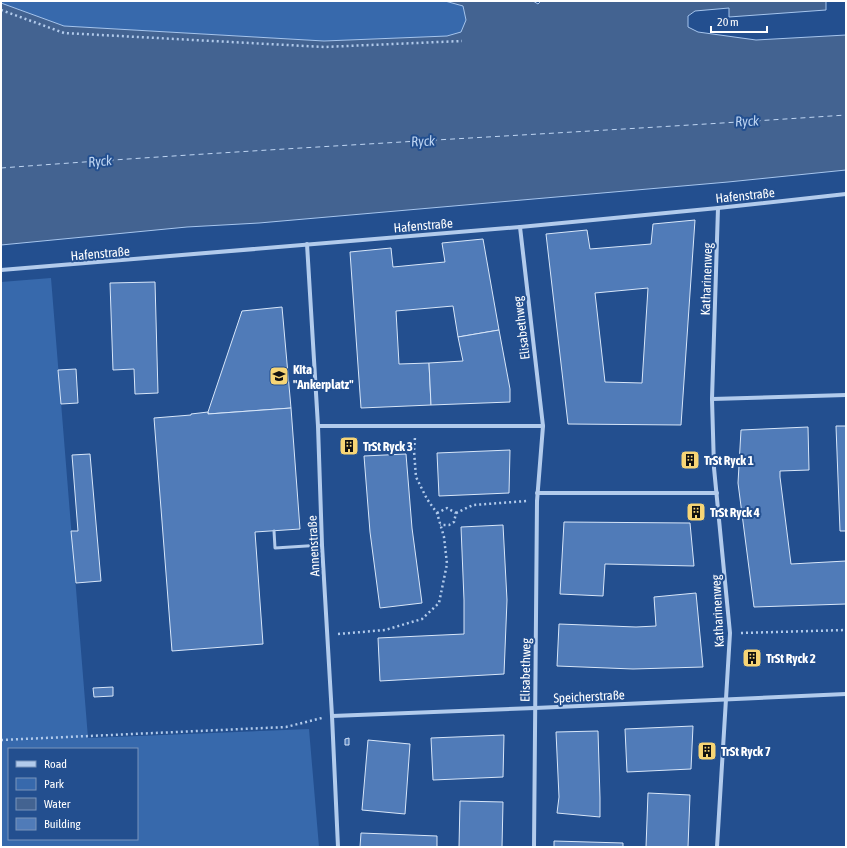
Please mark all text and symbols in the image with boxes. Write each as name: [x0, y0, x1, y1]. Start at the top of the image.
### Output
scale bar: [711, 8, 767, 34]
text: 20 m: [717, 15, 739, 29]
water label: Ryck: [735, 112, 760, 130]
water label: Ryck: [411, 132, 436, 150]
water label: Ryck: [87, 152, 113, 170]
street label: Hafenstraße: [715, 185, 775, 206]
street label: Hafenstraße: [393, 215, 453, 236]
street label: Katharinenweg: [698, 242, 715, 316]
street label: Hafenstraße: [70, 243, 130, 264]
street label: Elisabethweg: [510, 295, 533, 361]
place label: Kita "Ankerplatz": [293, 362, 354, 392]
school or university icon: Kita "Ankerplatz": [268, 365, 290, 387]
building icon: TrSt Ryck 3: [338, 435, 360, 457]
place label: TrSt Ryck 3: [363, 439, 413, 454]
building icon: TrSt Ryck 1: [679, 449, 701, 471]
place label: TrSt Ryck 1: [704, 453, 754, 468]
building icon: TrSt Ryck 4: [685, 501, 707, 523]
place label: TrSt Ryck 4: [710, 505, 760, 520]
street label: Annenstraße: [304, 515, 323, 577]
street label: Katharinenweg: [708, 574, 727, 648]
street label: Elisabethweg: [517, 638, 534, 702]
building icon: TrSt Ryck 2: [741, 647, 763, 669]
place label: TrSt Ryck 2: [766, 651, 816, 666]
street label: Speicherstraße: [553, 687, 625, 706]
building icon: TrSt Ryck 7: [696, 740, 718, 762]
place label: TrSt Ryck 7: [721, 744, 771, 759]
legend: [8, 748, 138, 840]
text: Road: [44, 757, 67, 771]
text: Park: [44, 777, 65, 791]
text: Water: [44, 797, 71, 811]
text: Building: [44, 817, 82, 831]

